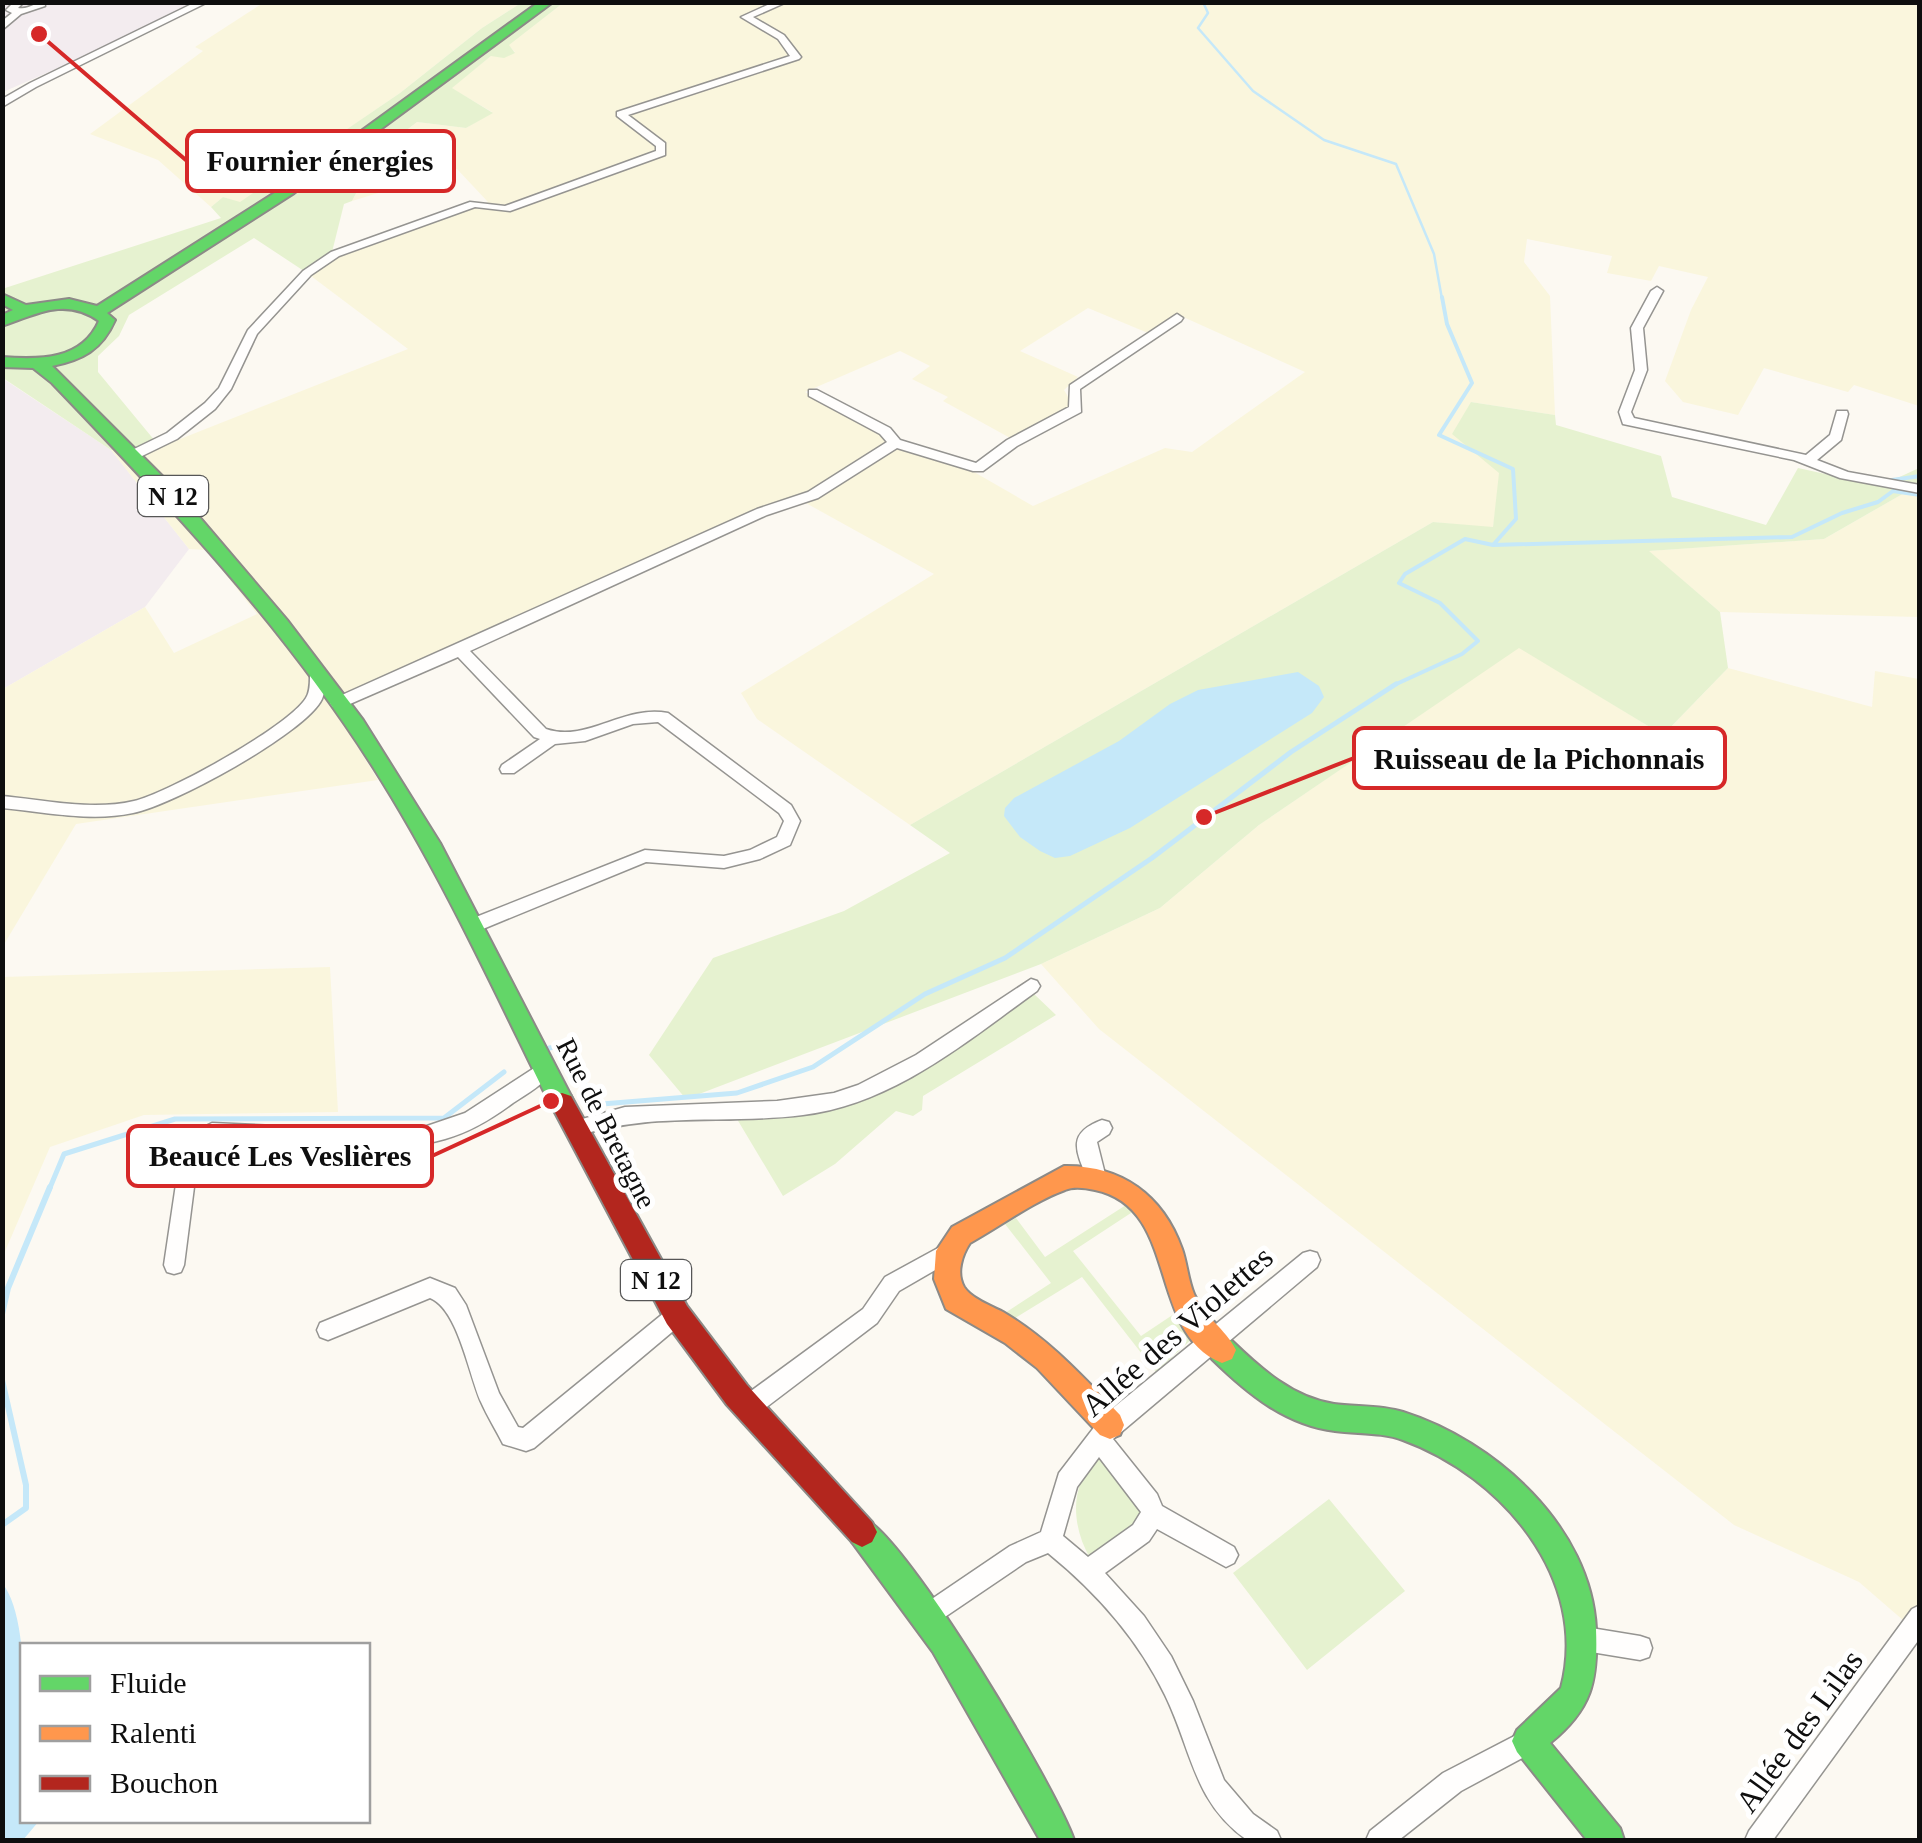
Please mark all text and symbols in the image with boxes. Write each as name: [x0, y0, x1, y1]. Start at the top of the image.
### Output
callout: Fournier énergies: [187, 131, 454, 191]
text: Fournier énergies: [207, 144, 433, 177]
road number: N 12: [138, 476, 208, 516]
callout: Ruisseau de la Pichonnais: [1354, 728, 1725, 788]
text: Ruisseau de la Pichonnais: [1374, 742, 1704, 775]
street label: Rue de Bretagne: [550, 1033, 663, 1213]
callout: Beaucé Les Veslières: [128, 1126, 432, 1186]
text: Beaucé Les Veslières: [149, 1139, 411, 1172]
street label: Allée des Violettes: [1074, 1238, 1280, 1424]
road number: N 12: [621, 1260, 691, 1300]
legend: [20, 1643, 370, 1823]
street label: Allée des Lilas: [1728, 1643, 1870, 1819]
text: Fluide: [110, 1666, 187, 1699]
text: Ralenti: [110, 1716, 197, 1749]
text: Bouchon: [110, 1766, 218, 1799]

